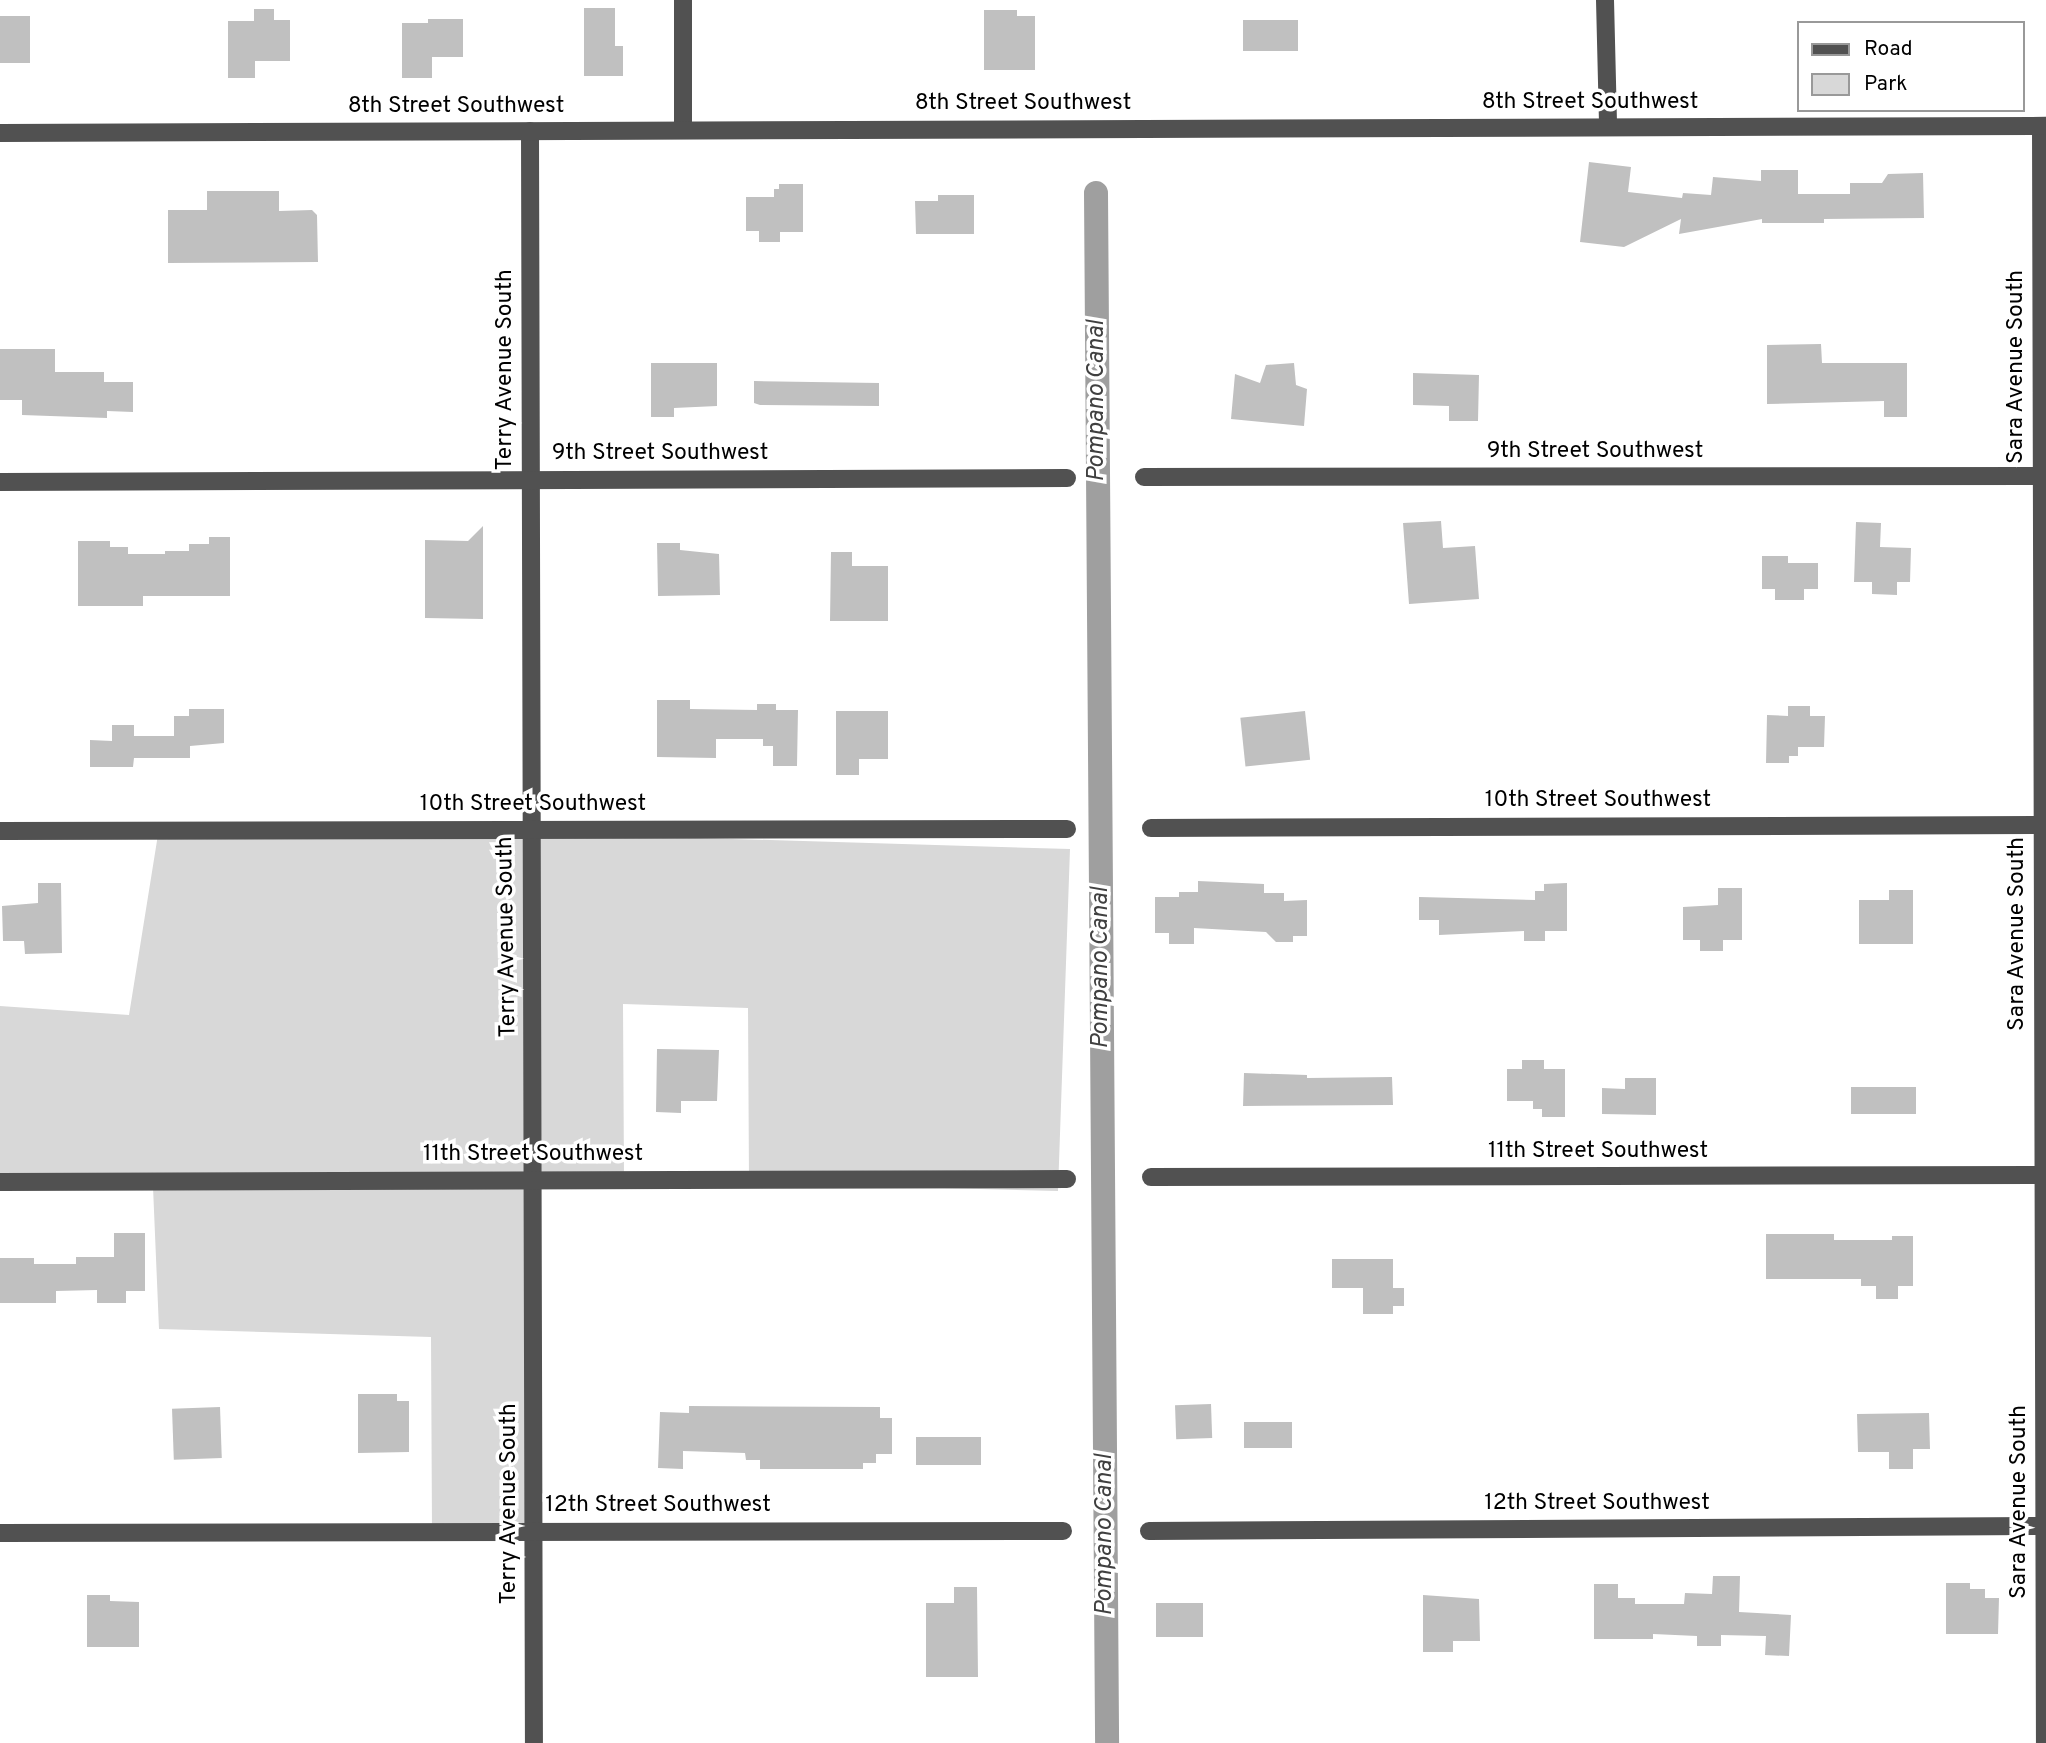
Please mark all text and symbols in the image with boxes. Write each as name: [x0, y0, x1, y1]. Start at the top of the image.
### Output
legend: [1798, 21, 2025, 112]
text: Road: [1864, 36, 1913, 63]
text: Park: [1864, 71, 1907, 98]
street label: 8th Street Southwest: [1482, 89, 1698, 117]
street label: 8th Street Southwest: [915, 90, 1131, 118]
street label: 8th Street Southwest: [348, 93, 564, 121]
street label: Terry Avenue South: [492, 269, 520, 471]
street label: Sara Avenue South: [2003, 270, 2031, 464]
water label: Pompano Canal: [1084, 320, 1112, 482]
street label: 9th Street Southwest: [1487, 438, 1703, 466]
street label: 9th Street Southwest: [552, 440, 768, 468]
street label: 10th Street Southwest: [1485, 787, 1711, 815]
street label: 10th Street Southwest: [420, 791, 646, 819]
street label: Terry Avenue South: [492, 836, 524, 1038]
street label: Sara Avenue South: [2004, 837, 2032, 1031]
water label: Pompano Canal: [1088, 887, 1116, 1049]
street label: 11th Street Southwest: [1488, 1138, 1708, 1166]
street label: 11th Street Southwest: [423, 1141, 643, 1169]
street label: Terry Avenue South: [496, 1403, 524, 1605]
street label: Sara Avenue South: [2006, 1405, 2034, 1599]
water label: Pompano Canal: [1092, 1454, 1120, 1616]
street label: 12th Street Southwest: [1484, 1490, 1710, 1518]
street label: 12th Street Southwest: [545, 1492, 771, 1520]

